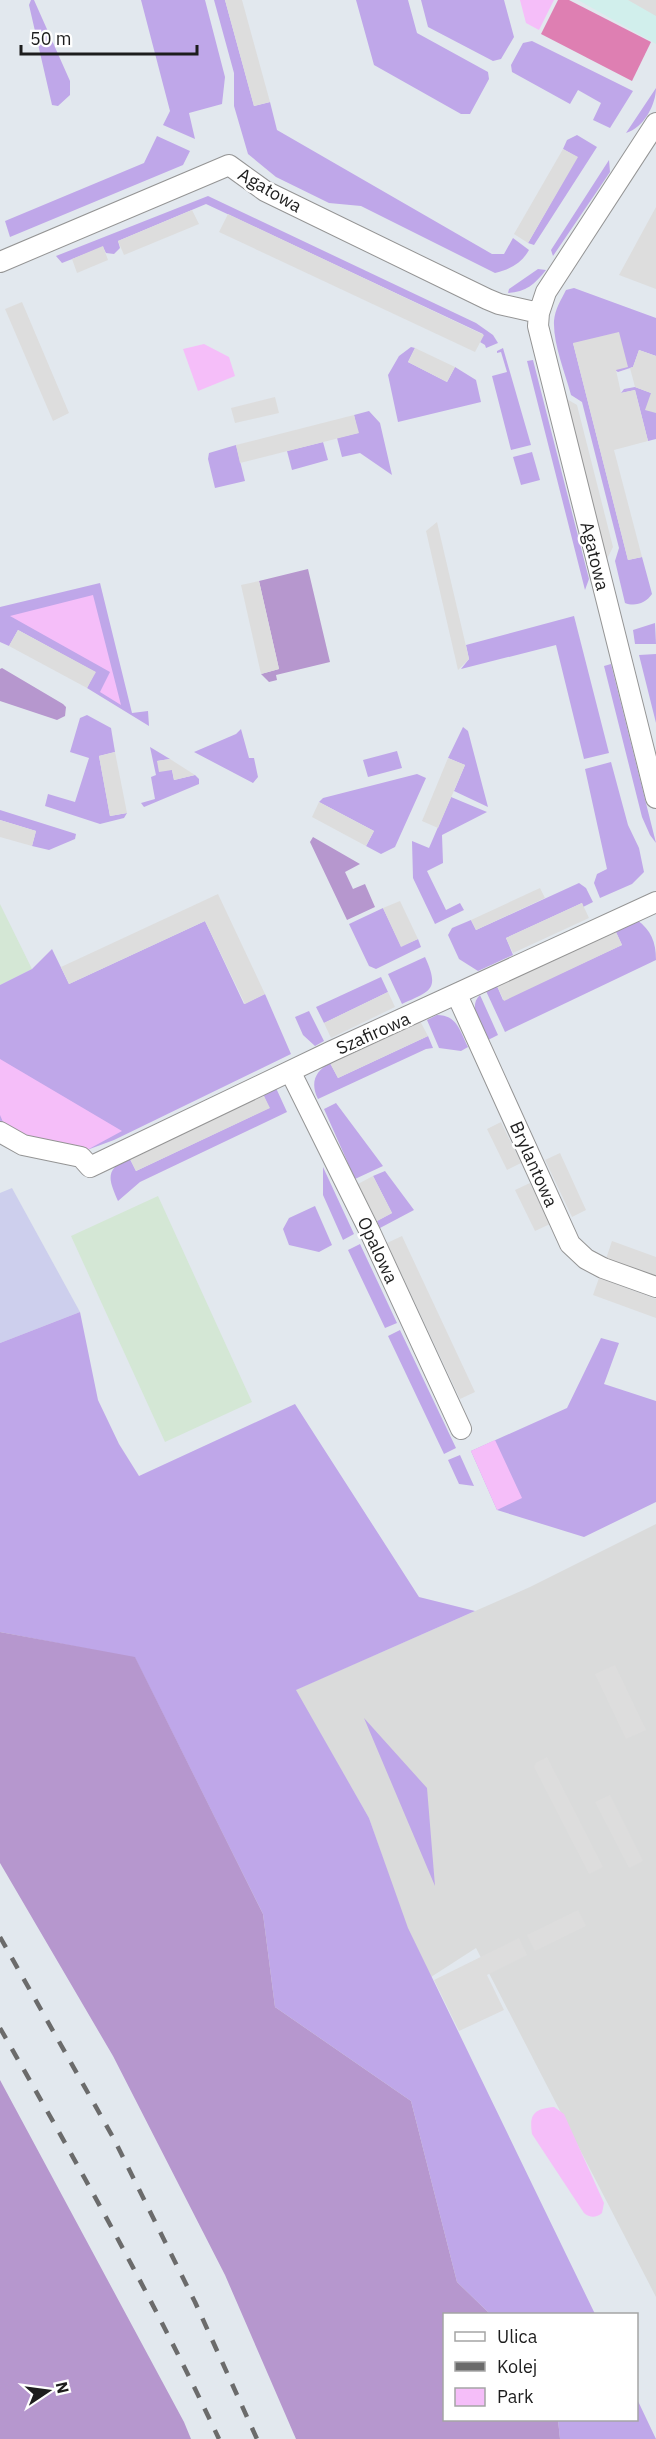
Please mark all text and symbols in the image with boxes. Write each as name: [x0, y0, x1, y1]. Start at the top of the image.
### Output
scale bar: [21, 18, 196, 56]
text: 50 m: [30, 27, 72, 50]
street label: Agatowa: [234, 163, 306, 218]
street label: Agatowa: [575, 519, 615, 593]
street label: Szafirowa: [333, 1006, 414, 1059]
street label: Brylantowa: [505, 1117, 563, 1211]
street label: Opalowa: [353, 1213, 404, 1287]
legend: [443, 2313, 638, 2421]
text: Ulica: [497, 2325, 538, 2348]
text: Kolej: [497, 2355, 537, 2378]
north arrow: [18, 2361, 78, 2421]
text: N: [52, 2380, 74, 2396]
text: Park: [497, 2385, 534, 2408]

